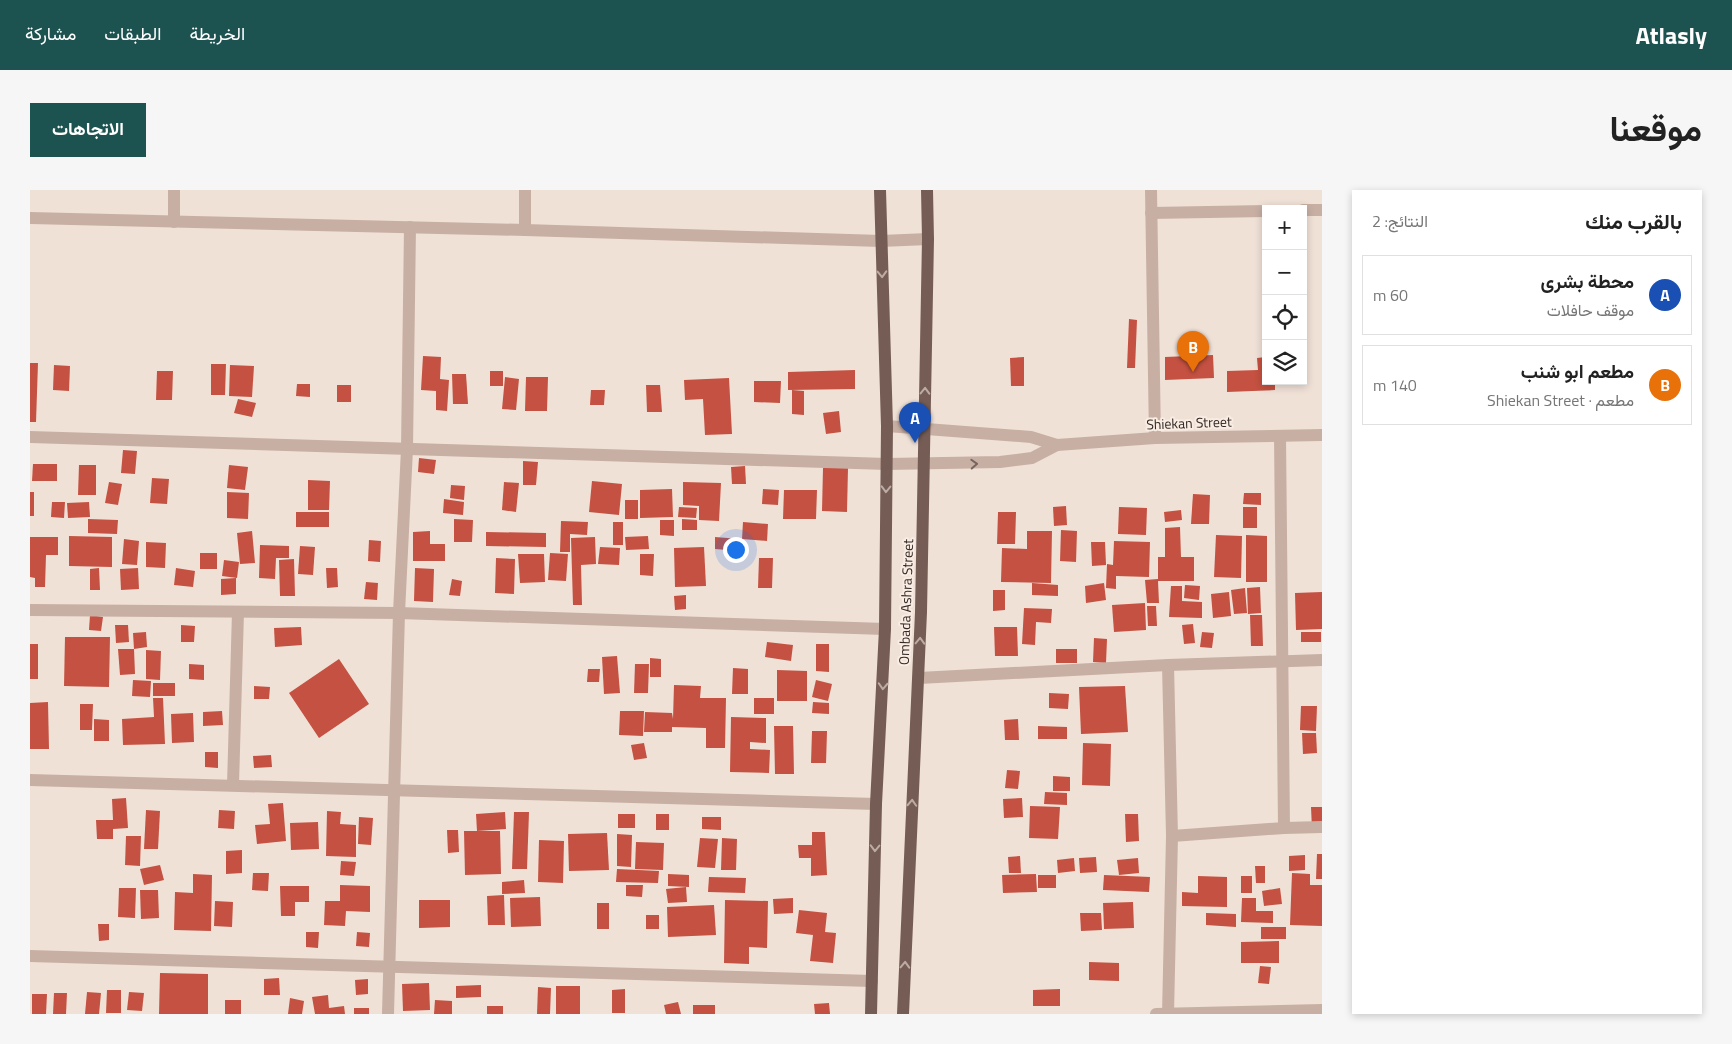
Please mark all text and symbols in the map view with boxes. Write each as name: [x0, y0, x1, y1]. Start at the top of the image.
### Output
text: Atlasly: [1636, 17, 1707, 53]
text: مشاركة: [25, 20, 76, 47]
text: الطبقات: [104, 20, 161, 47]
text: الخريطة: [189, 20, 245, 47]
text: موقعنا: [1609, 101, 1702, 155]
button: الاتجاهات: [30, 103, 146, 157]
map controls: [1262, 205, 1307, 385]
button: +: [1262, 205, 1307, 250]
text: بالقرب منك: [1585, 205, 1682, 237]
text: النتائج: 2: [1372, 209, 1428, 233]
button: −: [1262, 250, 1307, 295]
text: محطة بشرى: [1541, 266, 1634, 295]
one-way arrow: [877, 270, 888, 278]
text: 60 m: [1373, 283, 1408, 307]
text: A: [1660, 283, 1670, 307]
button: locate: [1262, 295, 1307, 340]
text: موقف حافلات: [1547, 298, 1634, 322]
pin: B: [1177, 331, 1209, 372]
button: layers: [1262, 340, 1307, 385]
text: مطعم ابو شنب: [1521, 356, 1634, 385]
text: 140 m: [1373, 373, 1417, 397]
text: B: [1660, 373, 1670, 397]
one-way arrow: [920, 387, 930, 394]
text: مطعم · Shiekan Street: [1487, 388, 1634, 412]
pin: A: [899, 402, 931, 443]
street label: Shiekan Street: [1146, 411, 1232, 434]
one-way arrow: [970, 458, 978, 469]
one-way arrow: [881, 485, 891, 493]
your location: [723, 537, 749, 563]
street label: Ombada Ashra Street: [893, 538, 918, 665]
one-way arrow: [915, 636, 925, 644]
one-way arrow: [877, 682, 888, 690]
one-way arrow: [906, 799, 917, 807]
one-way arrow: [870, 845, 881, 853]
one-way arrow: [899, 961, 910, 969]

